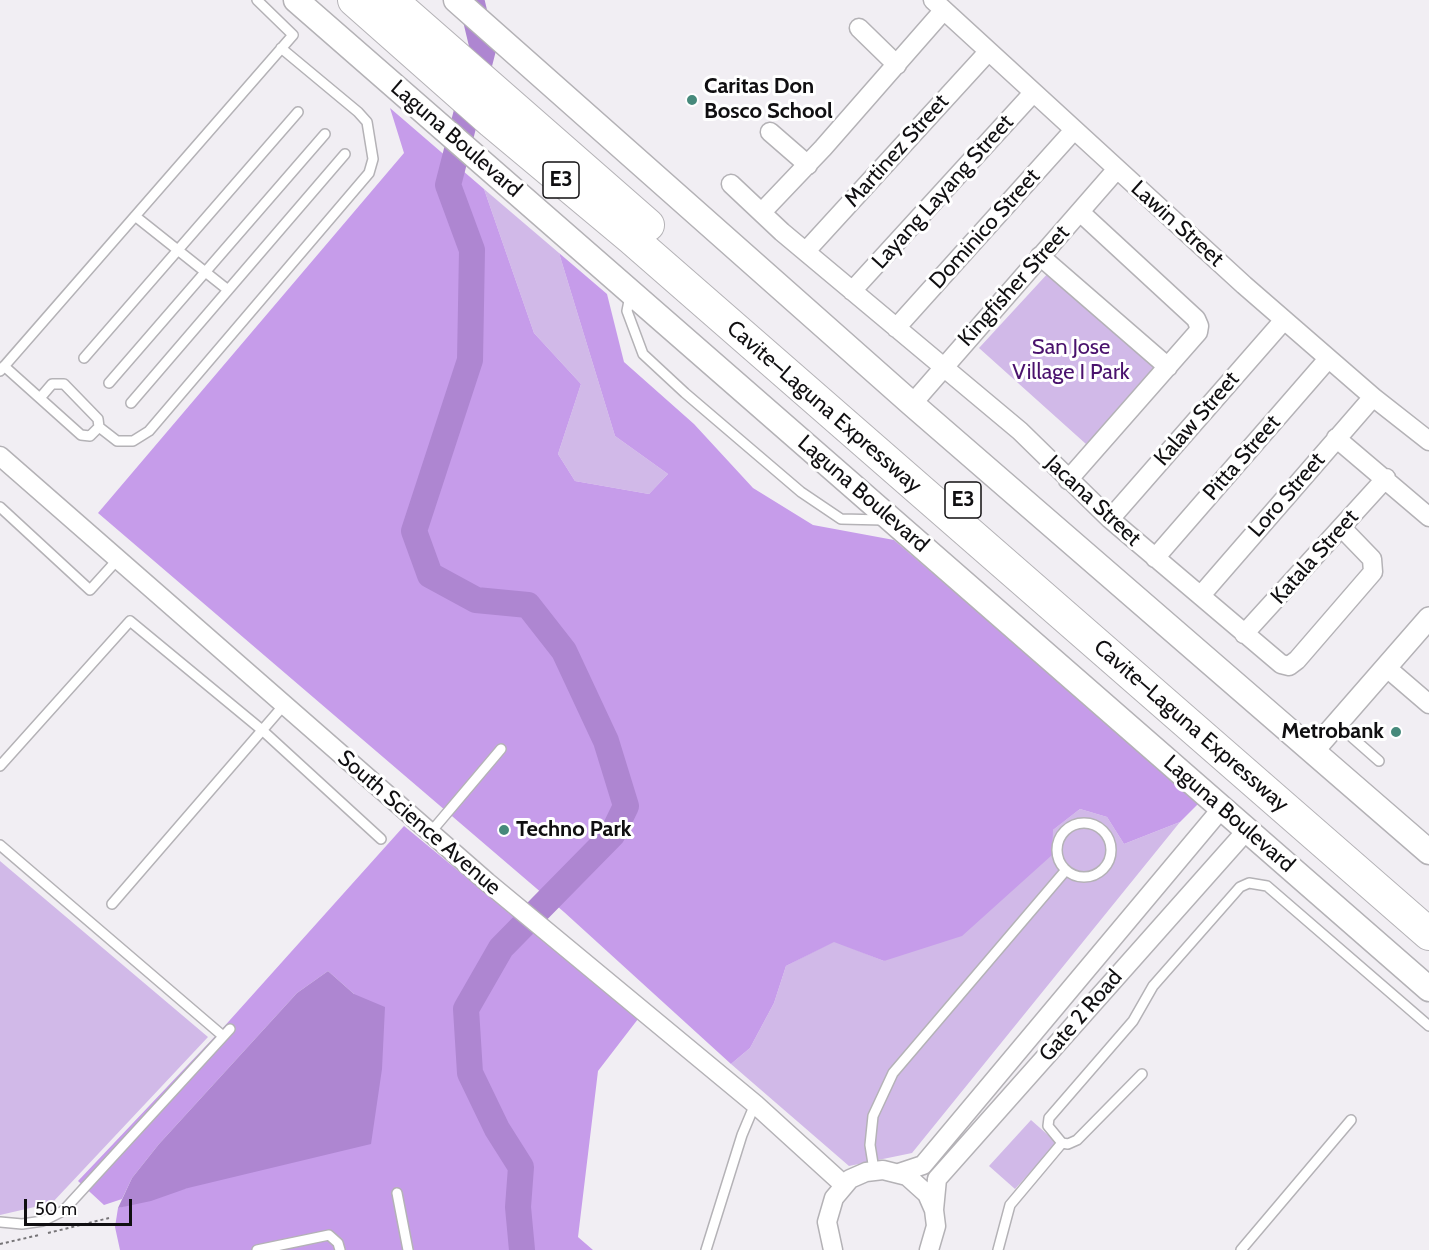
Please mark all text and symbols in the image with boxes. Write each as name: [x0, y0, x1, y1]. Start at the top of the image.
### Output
place label: Caritas Don Bosco School: [704, 74, 833, 125]
street label: Laguna Boulevard: [385, 75, 527, 203]
street label: Martinez Street: [839, 89, 955, 213]
marker: Caritas Don Bosco School: [685, 93, 699, 107]
street label: Layang Layang Street: [867, 109, 1019, 275]
road number: E3: [543, 162, 579, 198]
street label: Dominico Street: [924, 164, 1046, 294]
street label: Lawin Street: [1125, 175, 1229, 273]
street label: Kingfisher Street: [953, 220, 1075, 352]
street label: Cavite–Laguna Expressway: [721, 315, 927, 499]
park label: San Jose Village I Park: [1012, 335, 1130, 386]
street label: Kalaw Street: [1149, 367, 1245, 471]
street label: Pitta Street: [1198, 410, 1286, 506]
street label: Laguna Boulevard: [792, 430, 934, 558]
street label: Loro Street: [1243, 447, 1331, 543]
street label: Jacana Street: [1040, 450, 1146, 552]
road number: E3: [945, 482, 981, 518]
street label: Katala Street: [1266, 504, 1364, 610]
street label: Cavite–Laguna Expressway: [1088, 634, 1294, 818]
place label: Metrobank: [1281, 719, 1384, 745]
marker: Metrobank: [1389, 725, 1403, 739]
street label: South Science Avenue: [332, 745, 506, 901]
street label: Laguna Boulevard: [1158, 750, 1300, 878]
place label: Techno Park: [516, 817, 631, 843]
marker: Techno Park: [497, 823, 511, 837]
street label: Gate 2 Road: [1034, 965, 1128, 1067]
scale bar: [27, 1187, 135, 1225]
text: 50 m: [35, 1198, 77, 1220]

